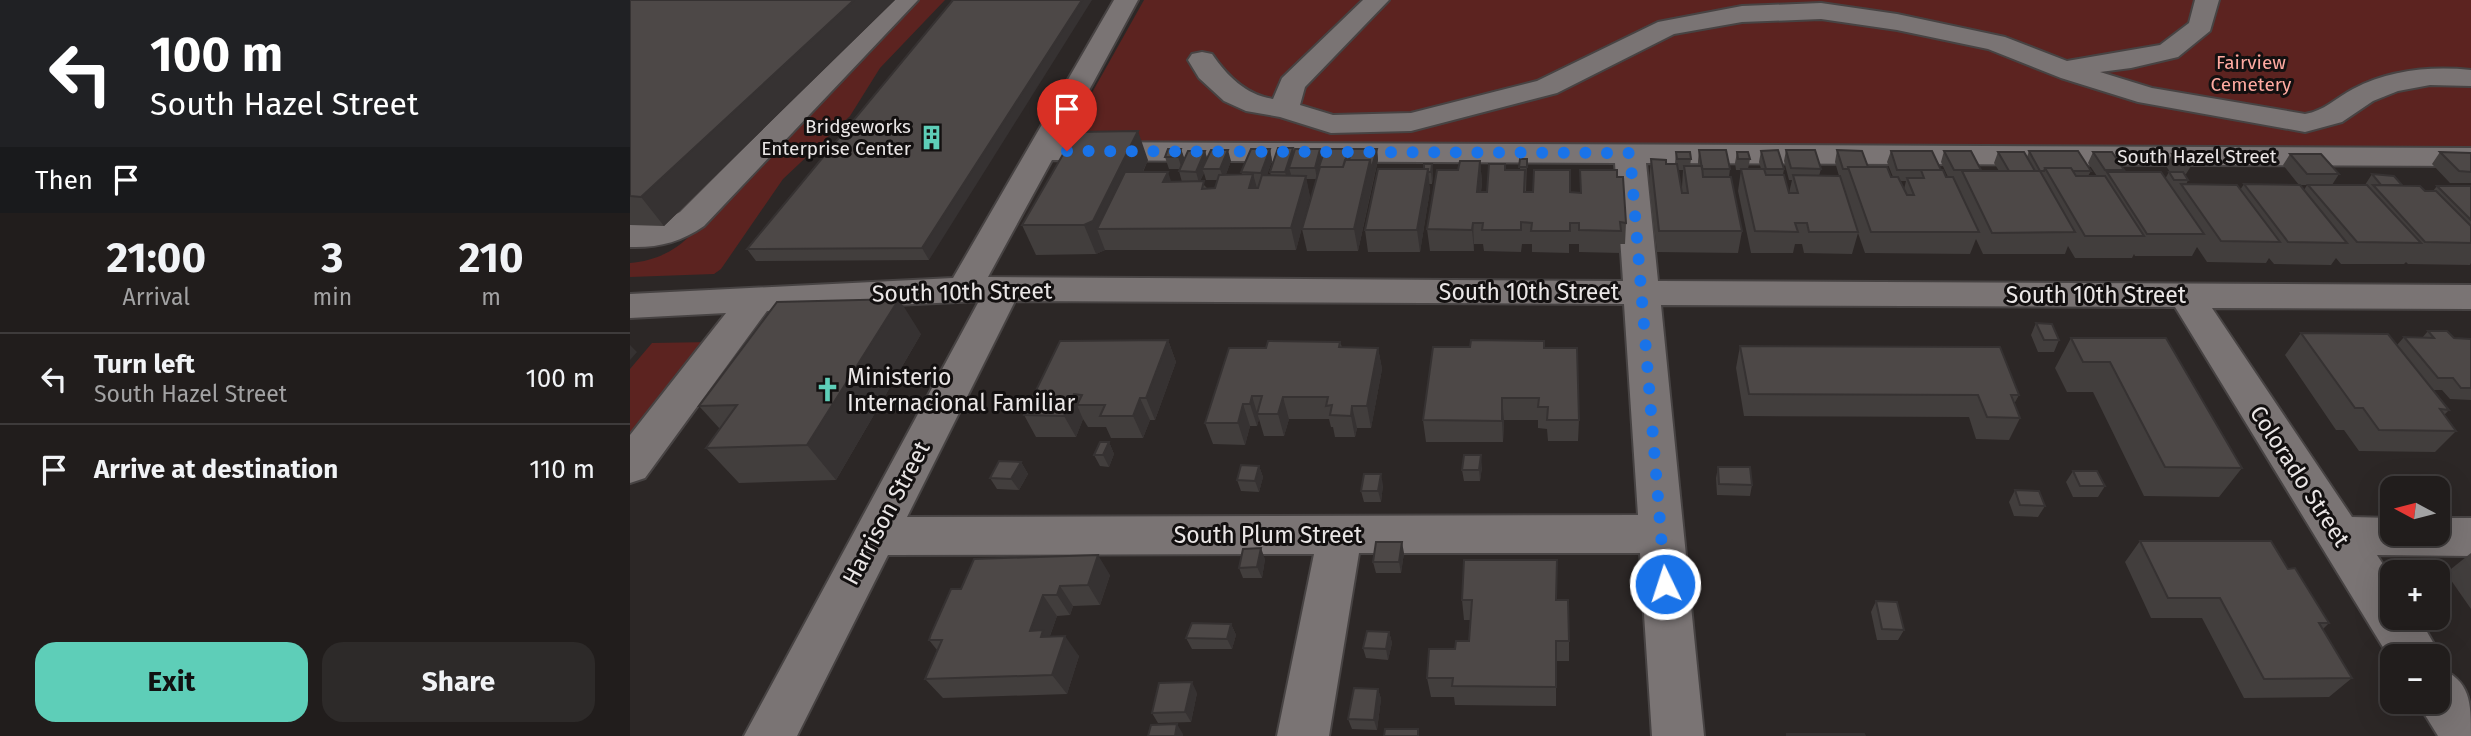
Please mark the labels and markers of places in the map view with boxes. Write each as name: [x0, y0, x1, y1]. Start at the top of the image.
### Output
pin: [1037, 79, 1097, 151]
place label: Bridgeworks Enterprise Center: [761, 115, 912, 160]
building icon: Bridgeworks Enterprise Center: [917, 123, 945, 151]
place label: Ministerio Internacional Familiar: [847, 363, 1075, 417]
church icon: Ministerio Internacional Familiar: [813, 376, 841, 404]

